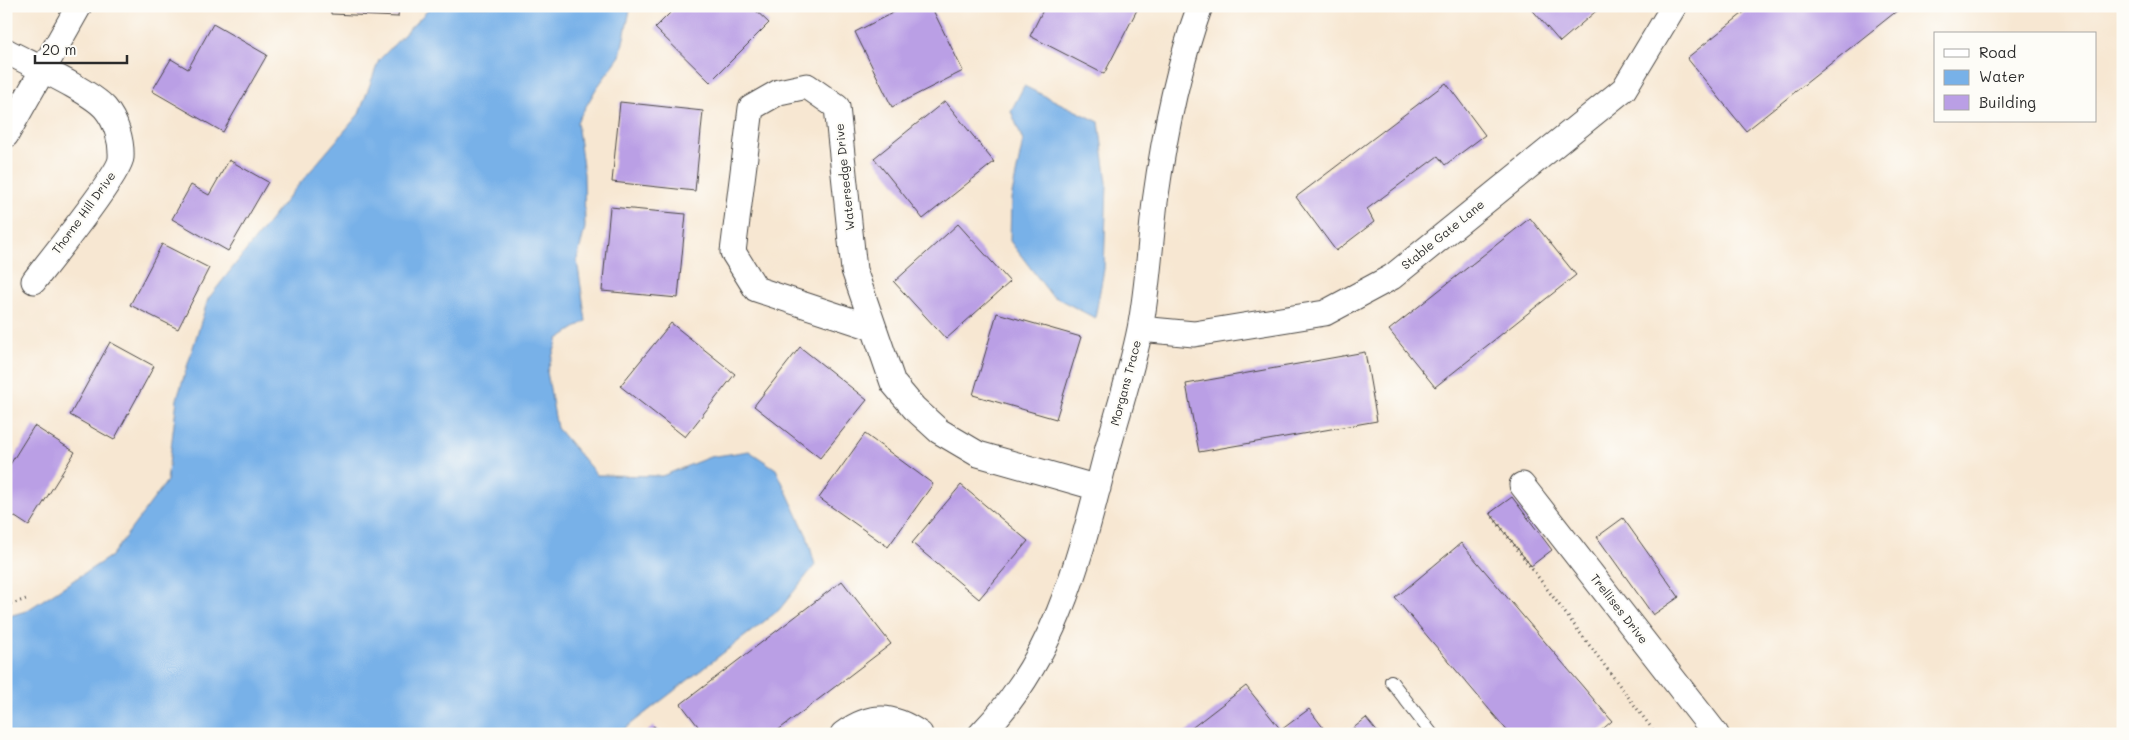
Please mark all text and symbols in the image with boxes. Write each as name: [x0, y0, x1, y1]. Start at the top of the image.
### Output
scale bar: [35, 32, 128, 64]
legend: [1934, 32, 2096, 122]
text: 20 m: [42, 39, 76, 59]
text: Road: [1979, 42, 2016, 62]
text: Water: [1979, 66, 2025, 86]
text: Building: [1979, 92, 2036, 112]
street label: Watersedge Drive: [830, 123, 858, 231]
street label: Thorne Hill Drive: [48, 168, 119, 257]
street label: Stable Gate Lane: [1398, 196, 1487, 273]
street label: Morgans Trace: [1106, 338, 1144, 427]
street label: Trellises Drive: [1587, 570, 1652, 647]

